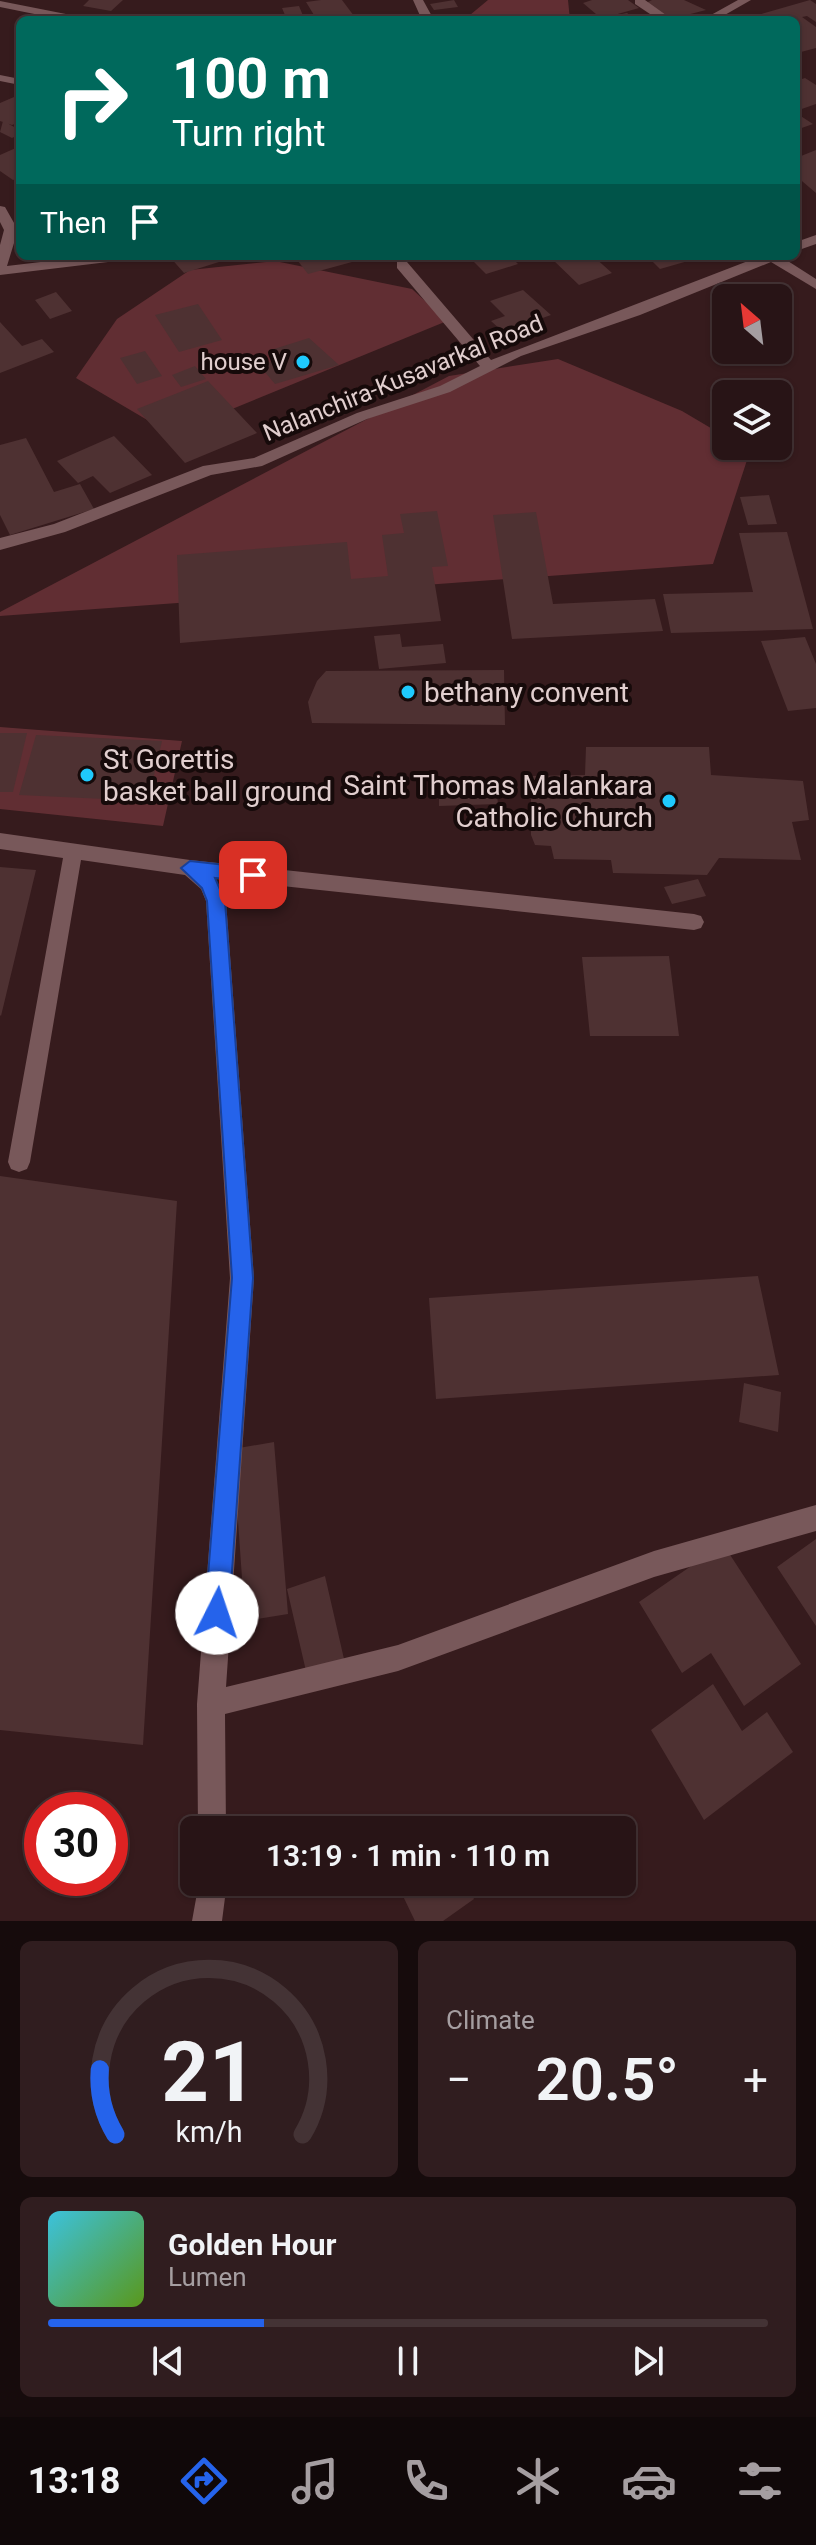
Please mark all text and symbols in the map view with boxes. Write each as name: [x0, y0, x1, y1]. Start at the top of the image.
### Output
text: 100 m: [172, 46, 331, 112]
icon: right: [40, 48, 144, 152]
text: Turn right: [172, 113, 325, 155]
icon: arrive: [123, 200, 167, 244]
text: Then: [40, 205, 107, 240]
north arrow: [712, 284, 792, 364]
map controls: [712, 284, 792, 460]
street label: Nalanchira-Kusavarkal Road: [259, 309, 547, 447]
place label: house V: [201, 348, 287, 376]
marker: house V: [294, 353, 312, 371]
button: layers: [712, 380, 792, 460]
place label: bethany convent: [424, 676, 629, 709]
marker: bethany convent: [399, 683, 417, 701]
place label: St Gorettis basket ball ground: [103, 743, 332, 808]
marker: St Gorettis basket ball ground: [78, 766, 96, 784]
place label: Saint Thomas Malankara Catholic Church: [343, 769, 653, 834]
marker: Saint Thomas Malankara Catholic Church: [660, 792, 678, 810]
pin: [219, 841, 287, 909]
icon: arrive: [231, 853, 275, 897]
position arrow: [175, 1571, 259, 1655]
speed limit sign: 30: [24, 1792, 128, 1896]
text: 13:19 · 1 min · 110 m: [266, 1838, 550, 1873]
text: Climate: [446, 2005, 535, 2035]
text: 21: [161, 2024, 257, 2121]
text: 20.5°: [536, 2044, 679, 2115]
text: −: [446, 2054, 471, 2106]
text: +: [743, 2054, 768, 2106]
text: km/h: [175, 2115, 243, 2149]
text: Golden Hour: [168, 2227, 337, 2262]
text: Lumen: [168, 2262, 247, 2292]
icon: previous: [146, 2339, 190, 2383]
icon: pause: [386, 2339, 430, 2383]
icon: next: [626, 2339, 670, 2383]
icon: directions: [176, 2453, 232, 2509]
icon: music: [287, 2453, 343, 2509]
icon: phone: [398, 2453, 454, 2509]
icon: climate: [510, 2453, 566, 2509]
icon: car: [621, 2453, 677, 2509]
icon: filters: [732, 2453, 788, 2509]
text: 13:18: [28, 2460, 120, 2502]

